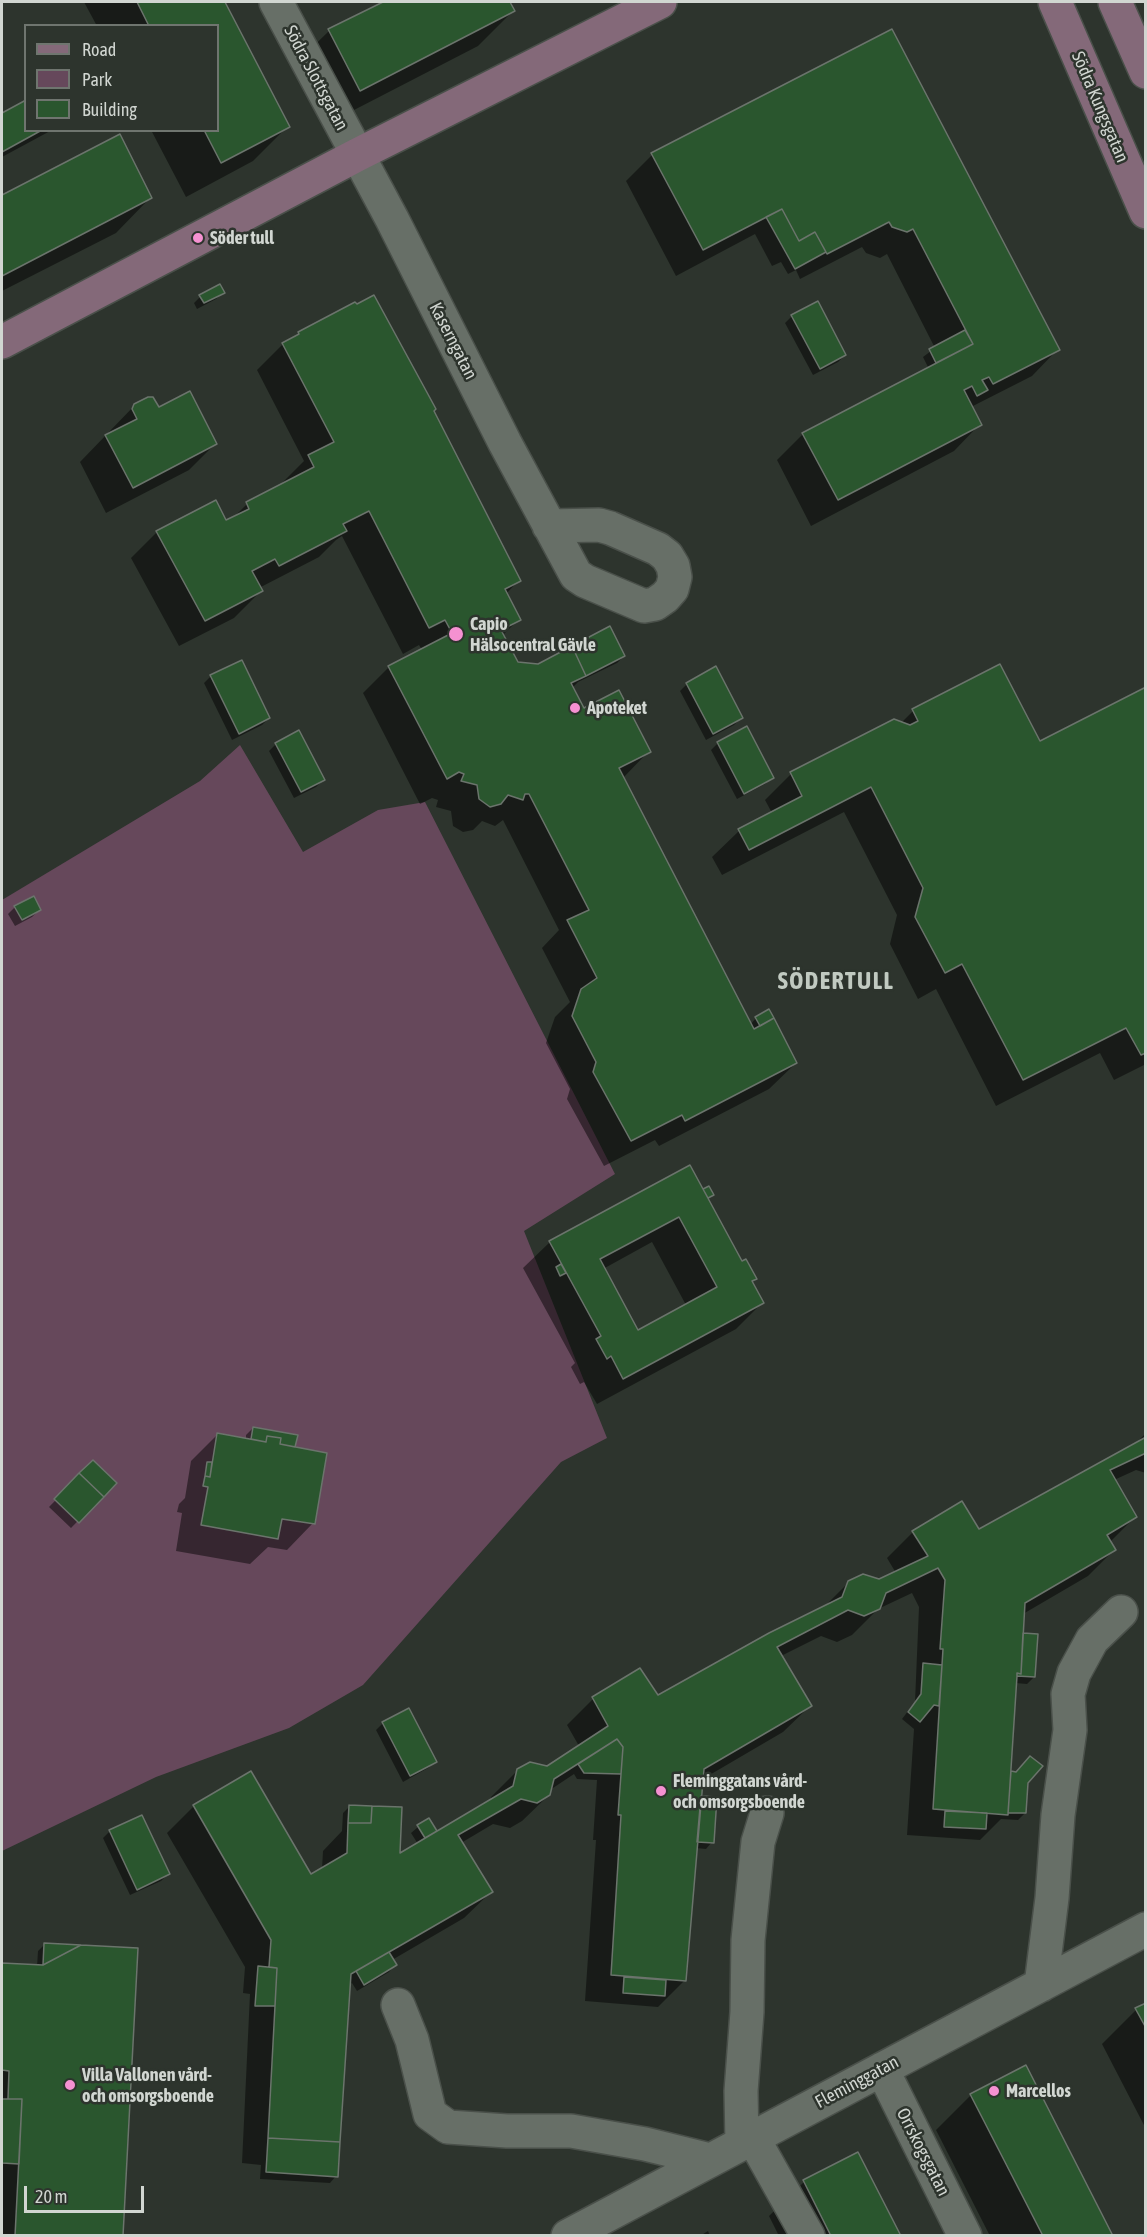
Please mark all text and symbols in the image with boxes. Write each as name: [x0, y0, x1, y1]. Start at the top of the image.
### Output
street label: Södra Slottsgatan: [279, 22, 353, 134]
legend: [24, 24, 219, 132]
text: Road: [82, 39, 116, 60]
street label: Södra Kungsgatan: [1067, 48, 1133, 166]
text: Park: [82, 69, 112, 90]
text: Building: [82, 99, 137, 120]
place label: Söder tull: [210, 227, 274, 249]
marker: Söder tull: [191, 231, 205, 245]
street label: Kaserngatan: [424, 299, 482, 383]
place label: Capio Hälsocentral Gävle: [470, 613, 596, 656]
marker: Capio Hälsocentral Gävle: [447, 625, 465, 643]
place label: Apoteket: [587, 697, 647, 719]
marker: Apoteket: [568, 701, 582, 715]
district label: SÖDERTULL: [778, 967, 894, 995]
place label: Fleminggatans vård- och omsorgsboende: [673, 1770, 807, 1812]
marker: Fleminggatans vård- och omsorgsboende: [654, 1784, 668, 1798]
street label: Fleminggatan: [812, 2051, 902, 2113]
place label: Villa Vallonen vård- och omsorgsboende: [82, 2064, 214, 2106]
marker: Villa Vallonen vård- och omsorgsboende: [63, 2078, 77, 2092]
place label: Marcellos: [1006, 2080, 1071, 2102]
marker: Marcellos: [987, 2084, 1001, 2098]
street label: Orrskogsgatan: [892, 2104, 954, 2200]
scale bar: [27, 2174, 147, 2212]
text: 20 m: [35, 2186, 67, 2207]

